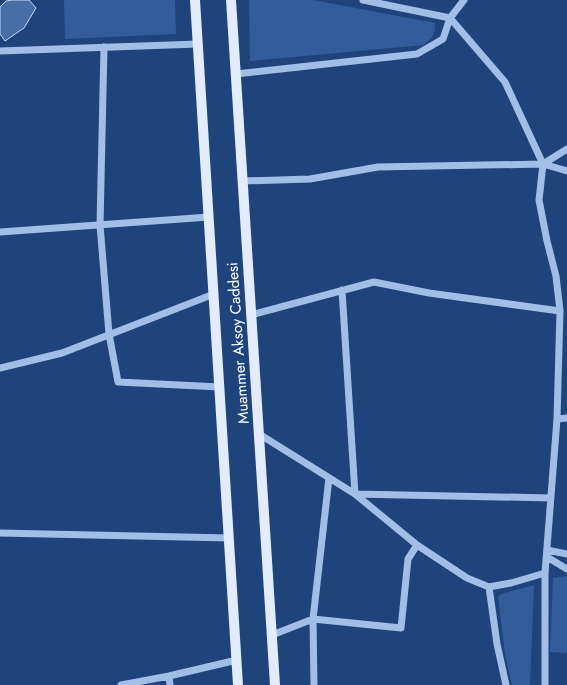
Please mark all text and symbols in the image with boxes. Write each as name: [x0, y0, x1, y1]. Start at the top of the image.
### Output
street label: Muammer Aksoy Caddesi: [221, 261, 255, 425]

